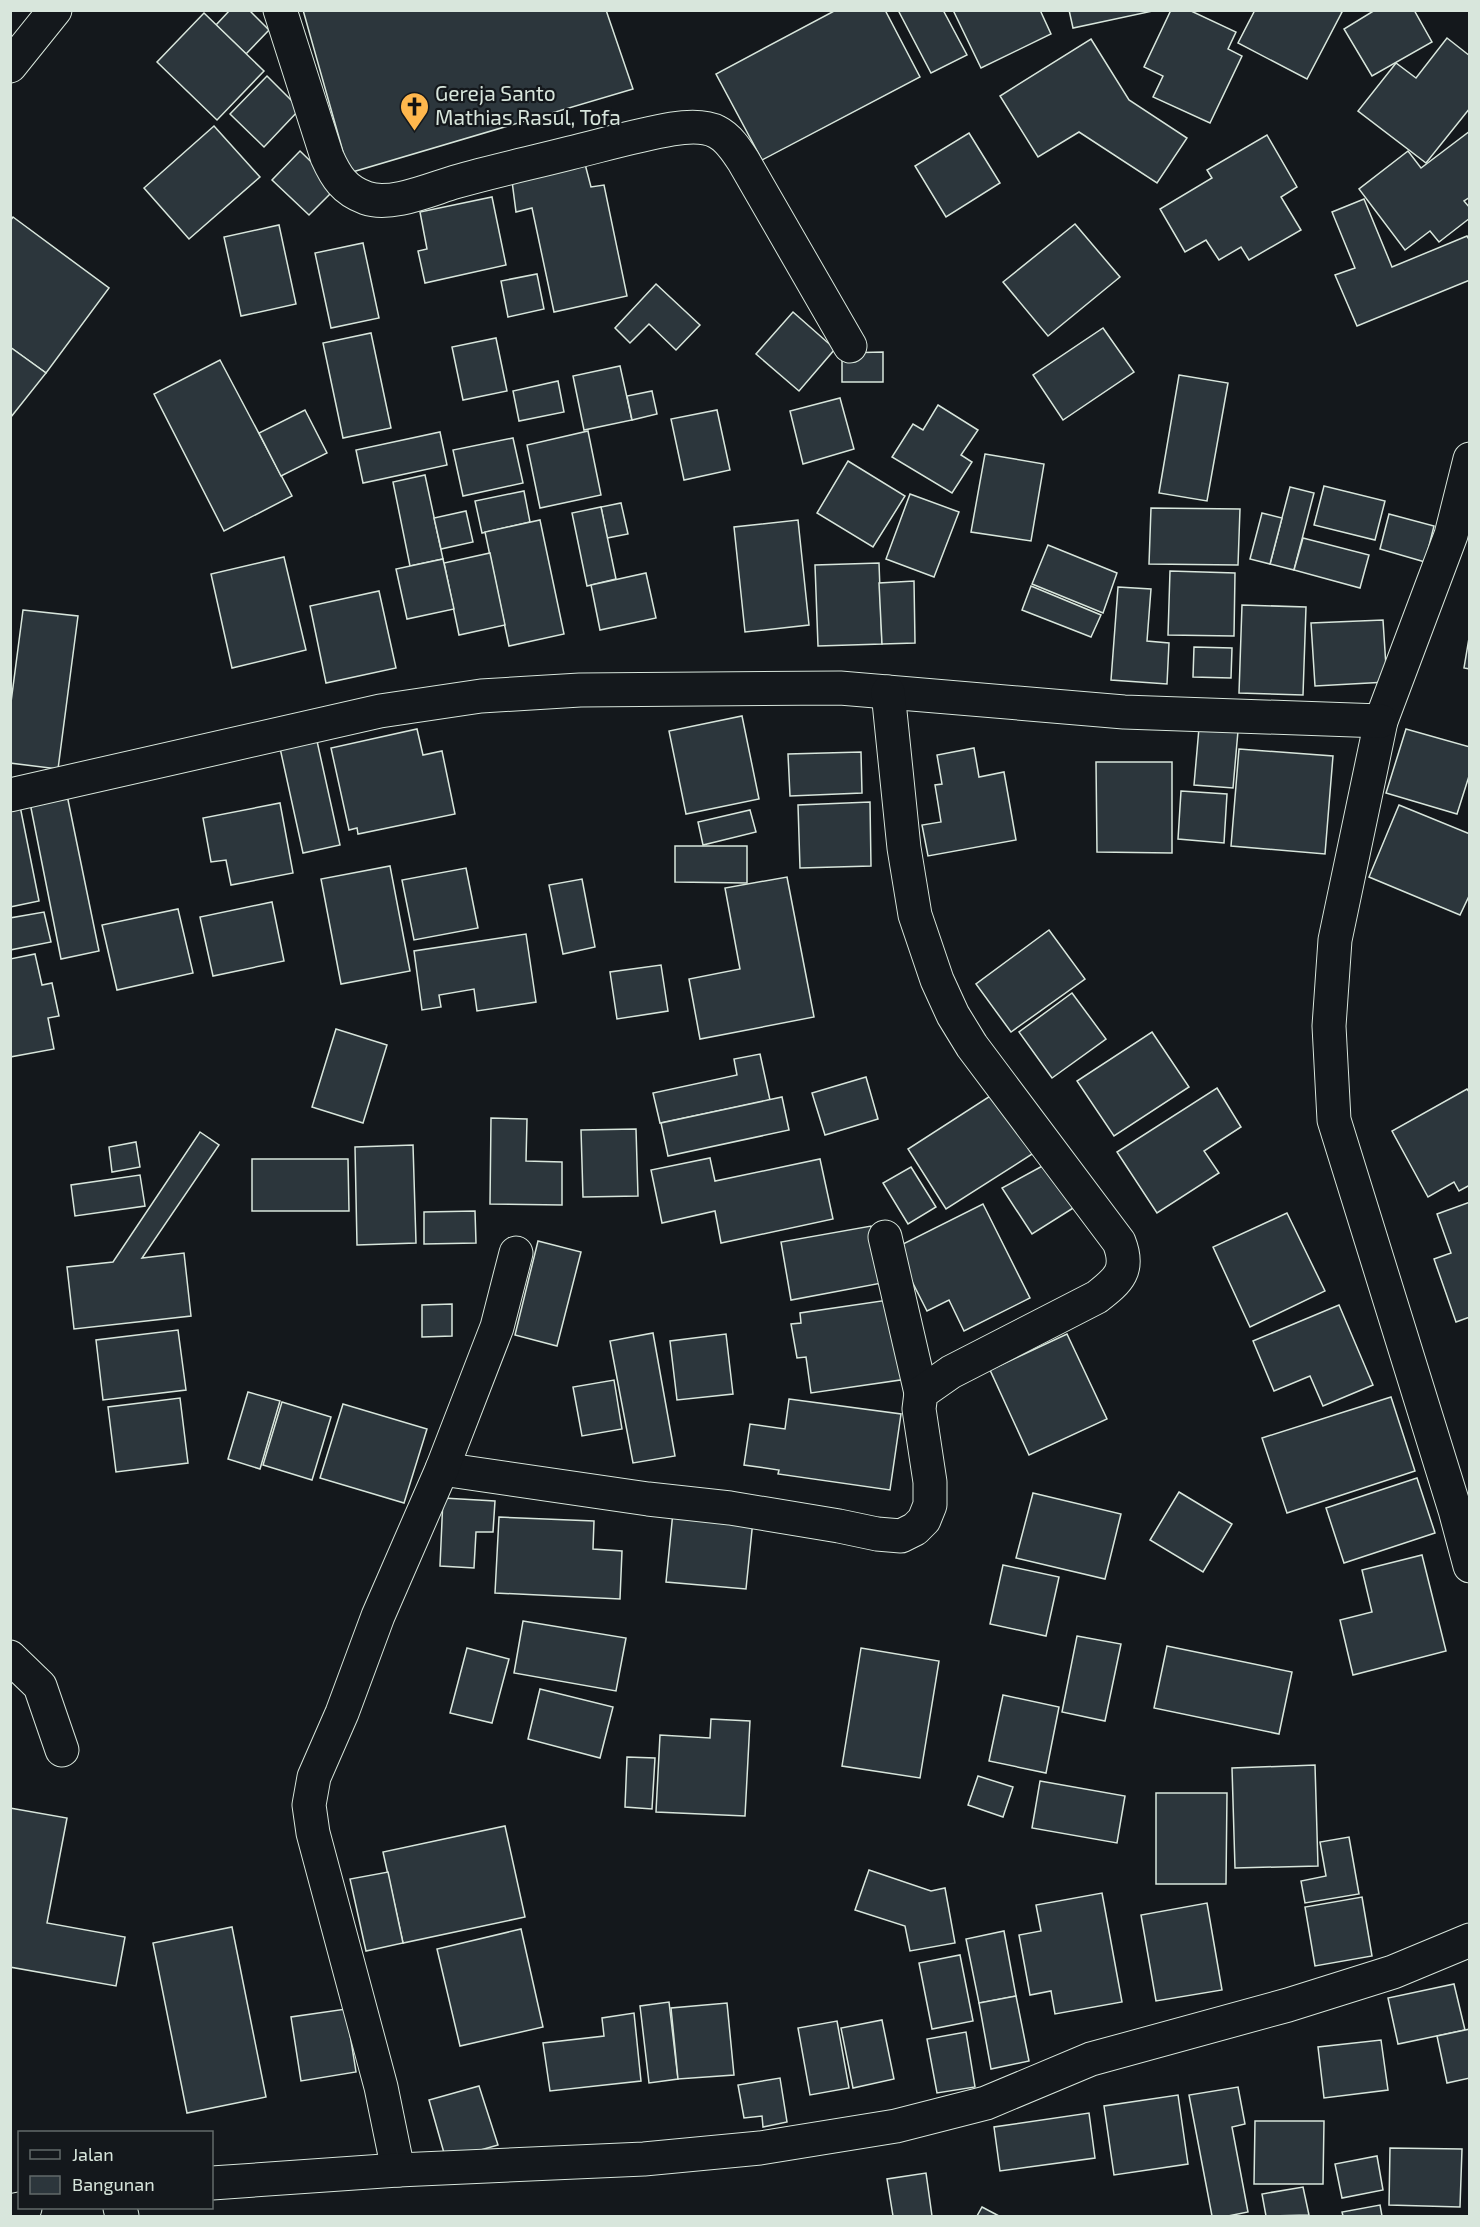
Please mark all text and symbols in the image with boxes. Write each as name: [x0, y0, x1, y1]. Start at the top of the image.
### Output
place label: Gereja Santo Mathias Rasul, Tofa: [435, 80, 621, 129]
church icon: Gereja Santo Mathias Rasul, Tofa: [398, 90, 430, 132]
legend: [18, 2131, 213, 2209]
text: Jalan: [72, 2143, 114, 2165]
text: Bangunan: [72, 2173, 155, 2195]

